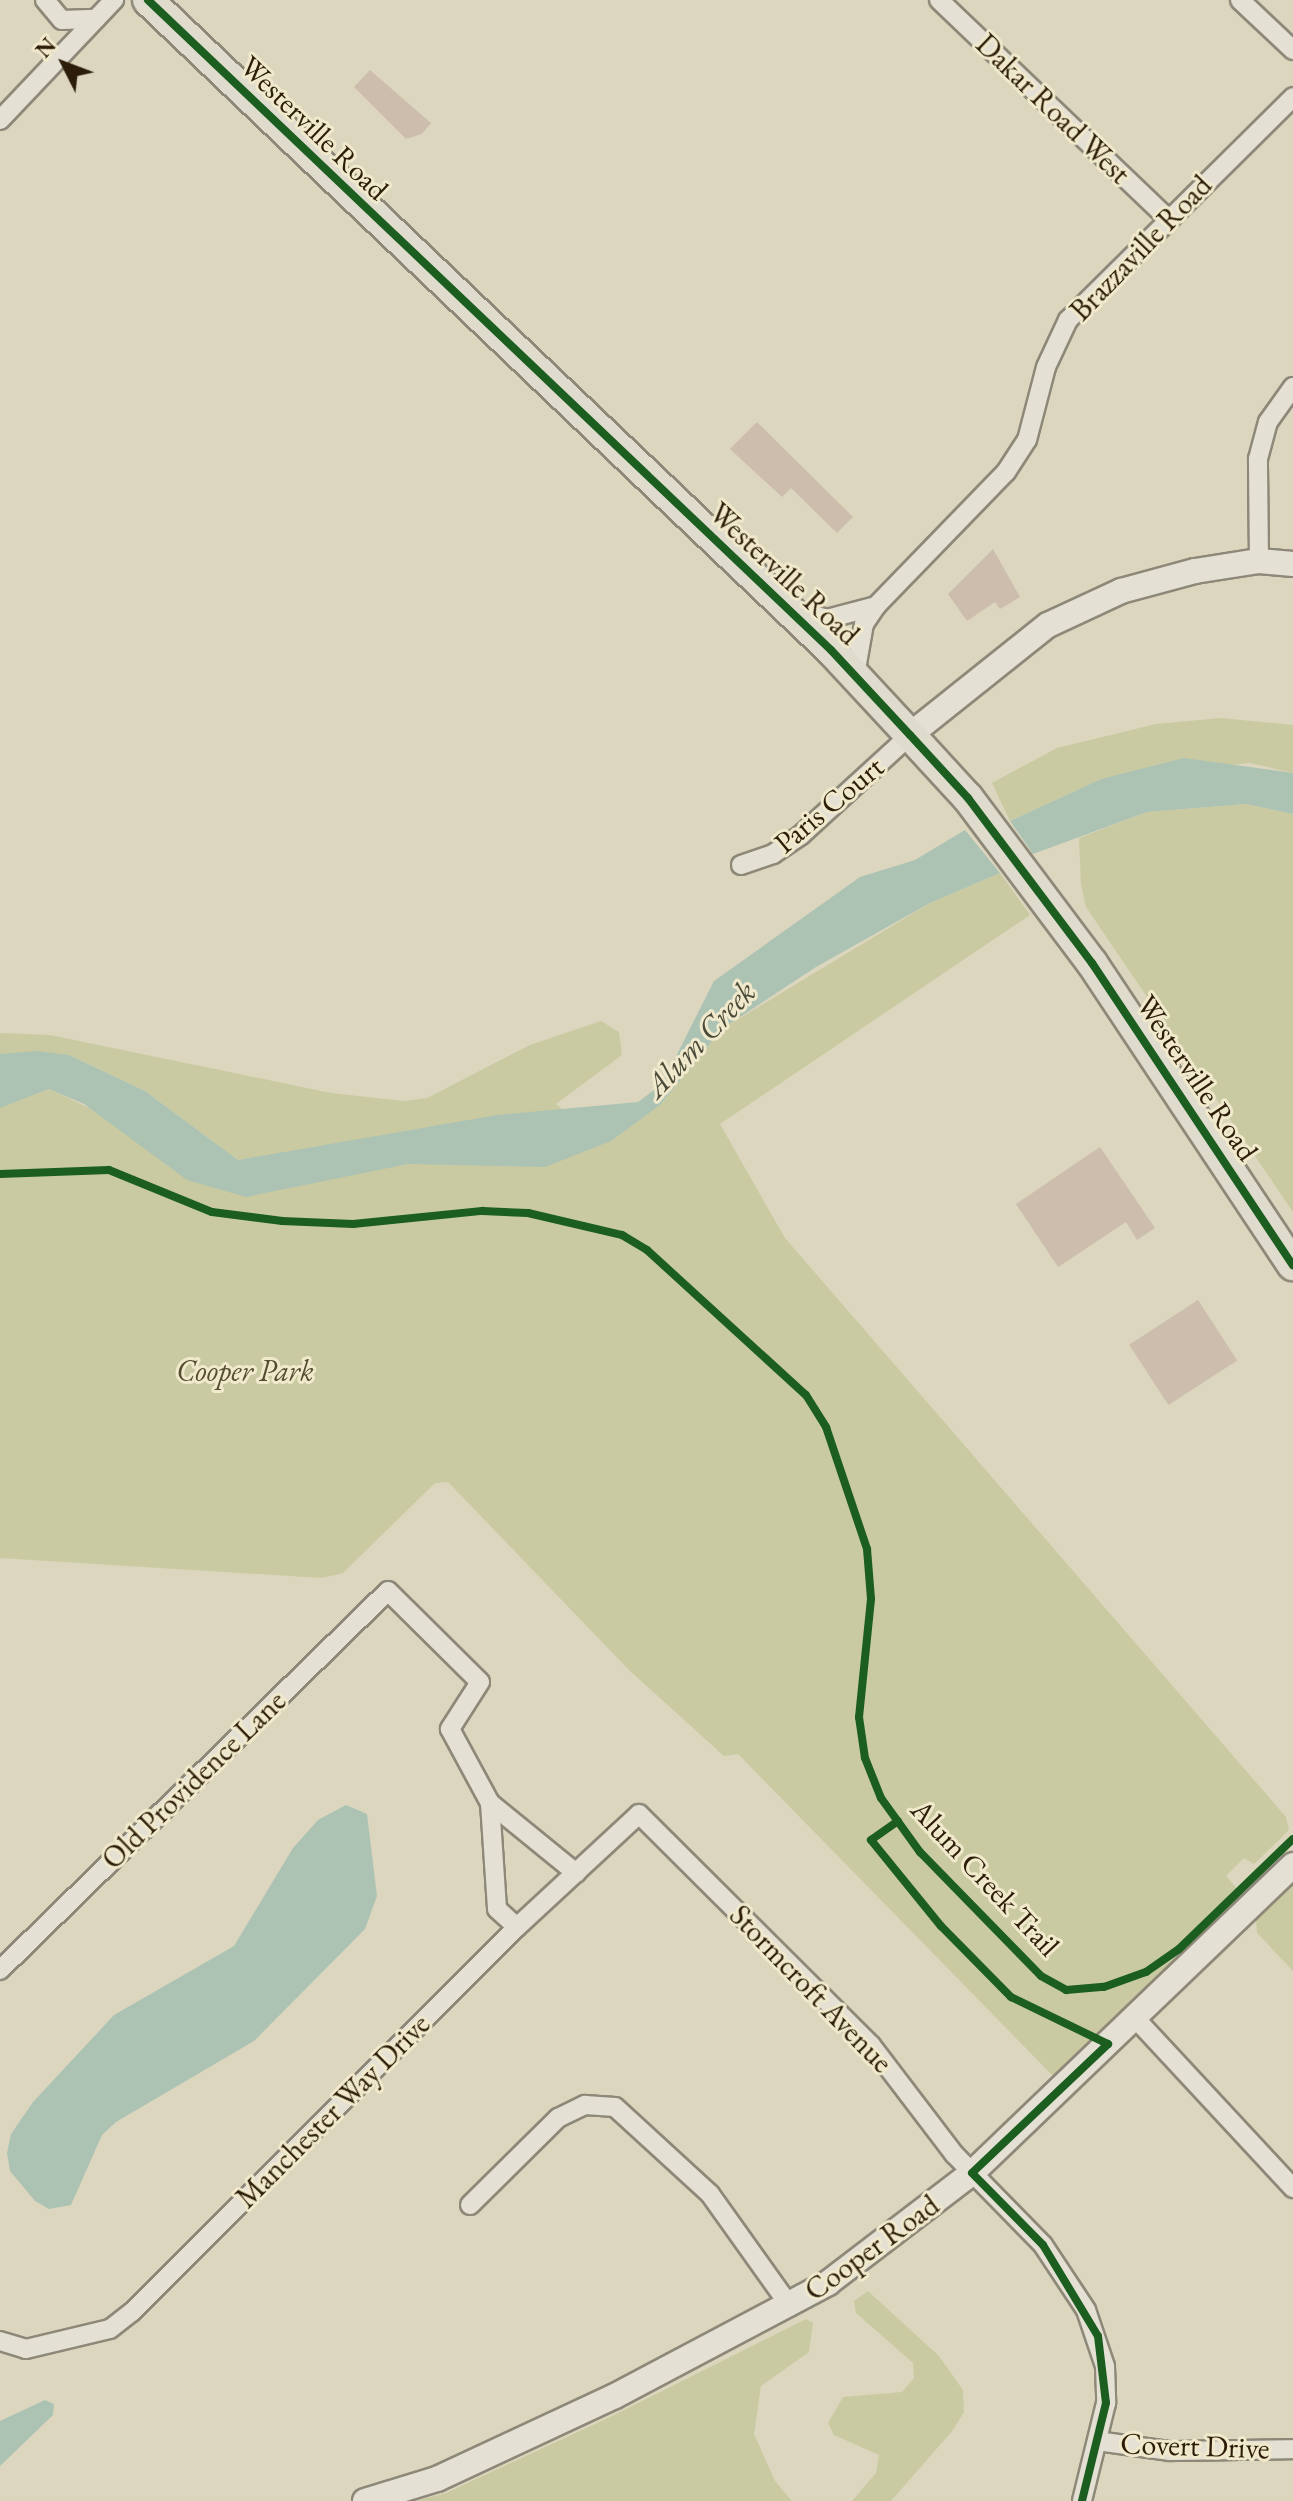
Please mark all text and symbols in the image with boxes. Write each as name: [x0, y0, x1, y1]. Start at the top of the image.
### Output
north arrow: [24, 24, 104, 104]
street label: Dakar Road West: [968, 26, 1138, 192]
text: N: [29, 31, 63, 64]
street label: Westerville Road: [232, 48, 396, 208]
street label: Brazzaville Road: [1063, 168, 1219, 328]
street label: Westerville Road: [701, 495, 867, 653]
street label: Paris Court: [767, 749, 891, 861]
water label: Alum Creek: [636, 973, 764, 1105]
street label: Westerville Road: [1128, 988, 1266, 1168]
park label: Cooper Park: [176, 1353, 314, 1389]
street label: Old Providence Lane: [95, 1683, 293, 1877]
street label: Alum Creek Trail: [903, 1792, 1067, 1964]
street label: Stormcroft Avenue: [722, 1898, 900, 2080]
street label: Manchester Way Drive: [228, 2006, 438, 2216]
street label: Cooper Road: [798, 2187, 946, 2309]
street label: Covert Drive: [1120, 2425, 1270, 2467]

